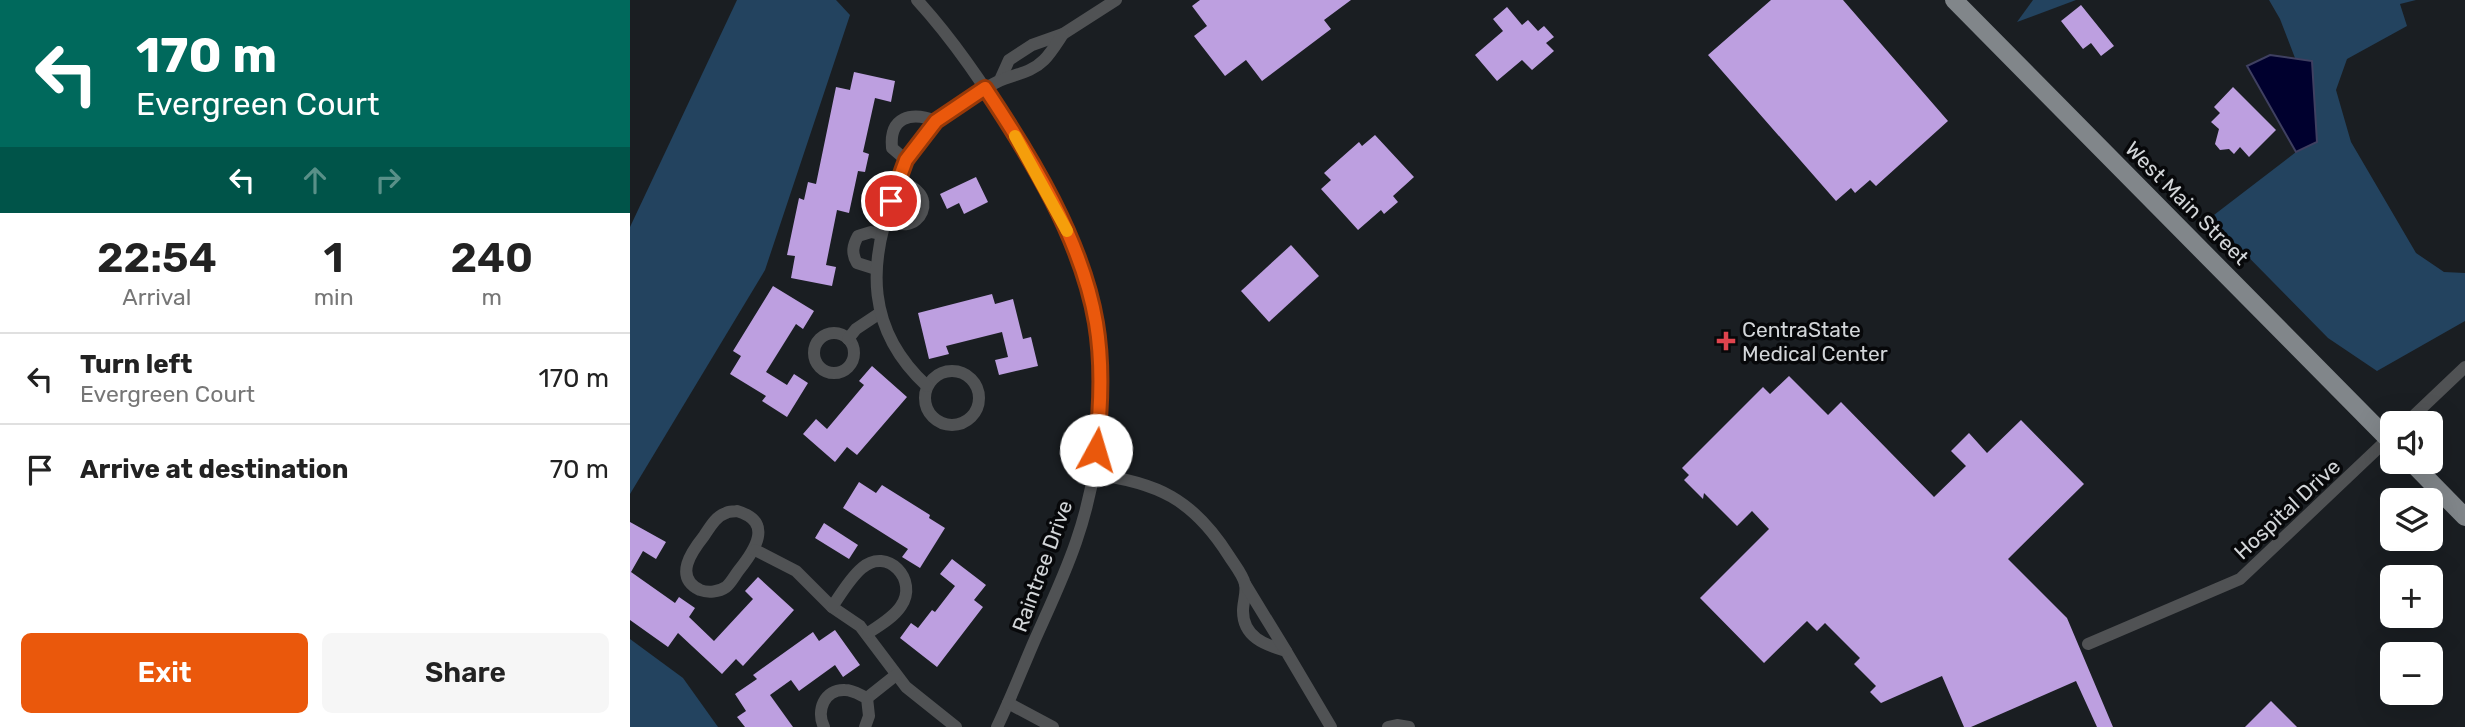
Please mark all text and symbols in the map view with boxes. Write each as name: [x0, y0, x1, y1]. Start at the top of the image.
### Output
text: 170 m: [136, 26, 277, 84]
icon: left: [21, 28, 112, 119]
text: Evergreen Court: [136, 85, 379, 123]
street label: West Main Street: [2120, 136, 2254, 270]
icon: left: [223, 161, 261, 199]
icon: ahead: [296, 161, 334, 199]
icon: right: [369, 161, 407, 199]
pin: [861, 171, 921, 231]
icon: arrive: [872, 182, 910, 220]
text: 22:54: [97, 233, 217, 283]
text: 1: [324, 233, 344, 283]
text: 240: [451, 233, 533, 283]
text: Arrival: [122, 283, 191, 311]
text: min: [314, 283, 354, 311]
text: m: [482, 283, 502, 311]
place label: CentraState Medical Center: [1742, 317, 1888, 366]
marker: CentraState Medical Center: [1716, 331, 1736, 351]
text: Turn left: [80, 349, 192, 380]
icon: left: [21, 360, 59, 398]
text: 170 m: [539, 363, 609, 394]
text: Evergreen Court: [80, 380, 255, 408]
map controls: [2380, 411, 2443, 705]
button: sound: [2380, 411, 2443, 474]
position arrow: [1059, 413, 1133, 487]
icon: arrive: [21, 451, 59, 489]
street label: Hospital Drive: [2229, 453, 2345, 565]
text: Arrive at destination: [80, 454, 348, 485]
text: 70 m: [550, 454, 609, 485]
button: layers: [2380, 488, 2443, 551]
street label: Raintree Drive: [1007, 497, 1077, 635]
button: +: [2380, 565, 2443, 628]
button: Exit: [21, 633, 308, 713]
button: Share: [322, 633, 609, 713]
button: −: [2380, 642, 2443, 705]

